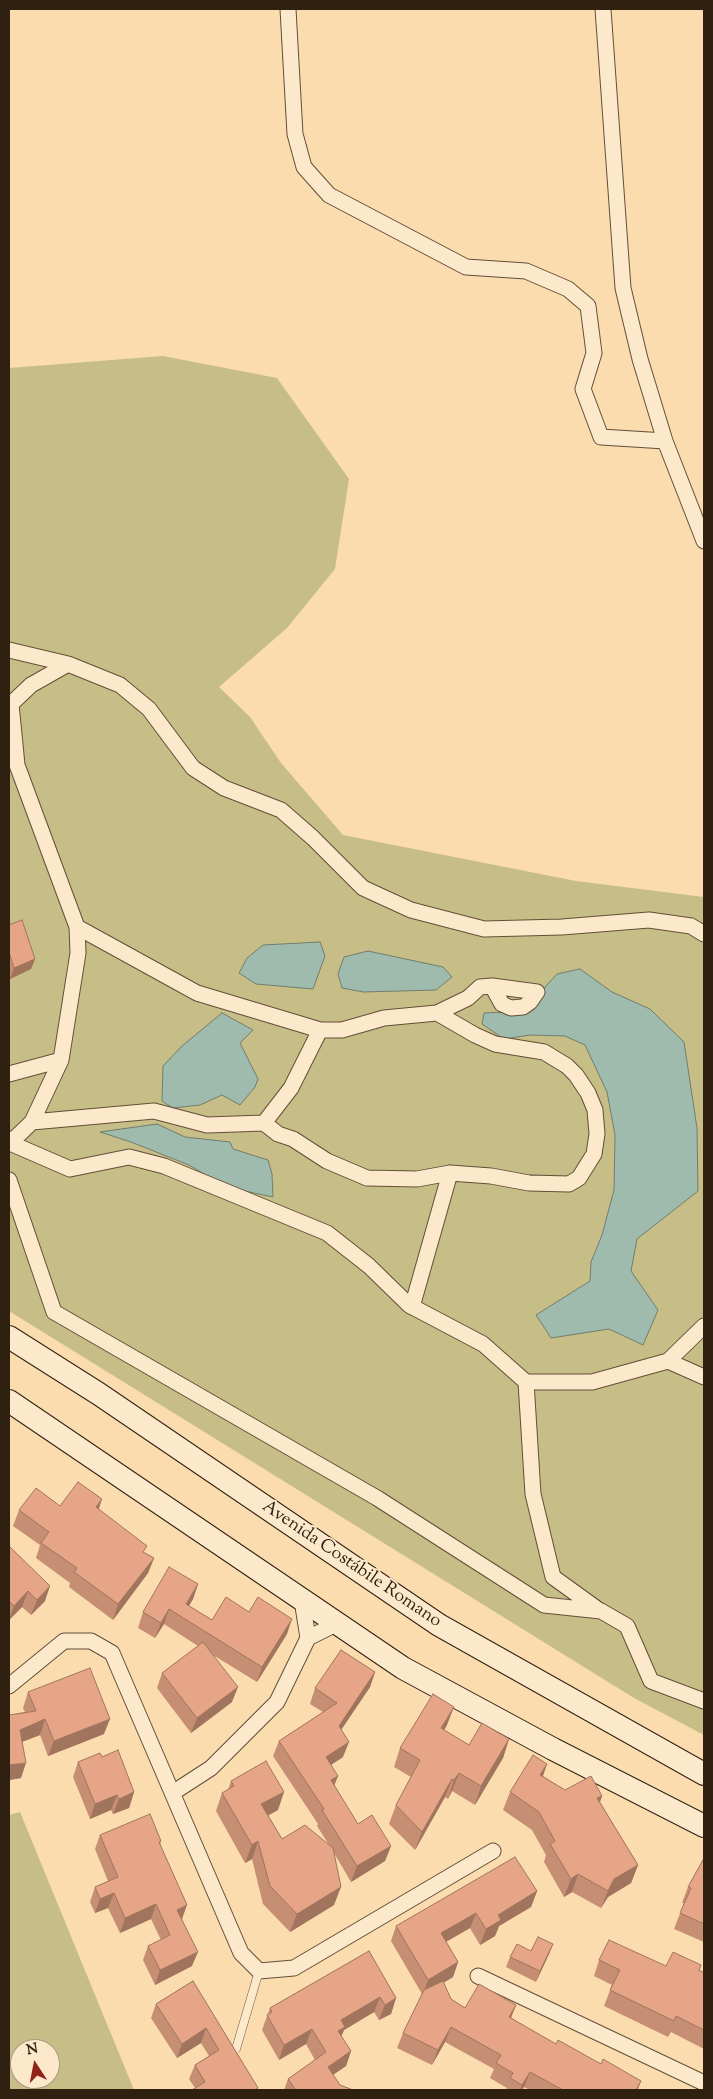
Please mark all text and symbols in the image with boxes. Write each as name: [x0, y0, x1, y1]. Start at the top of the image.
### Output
street label: Avenida Costábile Romano: [257, 1497, 445, 1633]
north arrow: [10, 2039, 60, 2089]
text: N: [25, 2039, 40, 2061]

